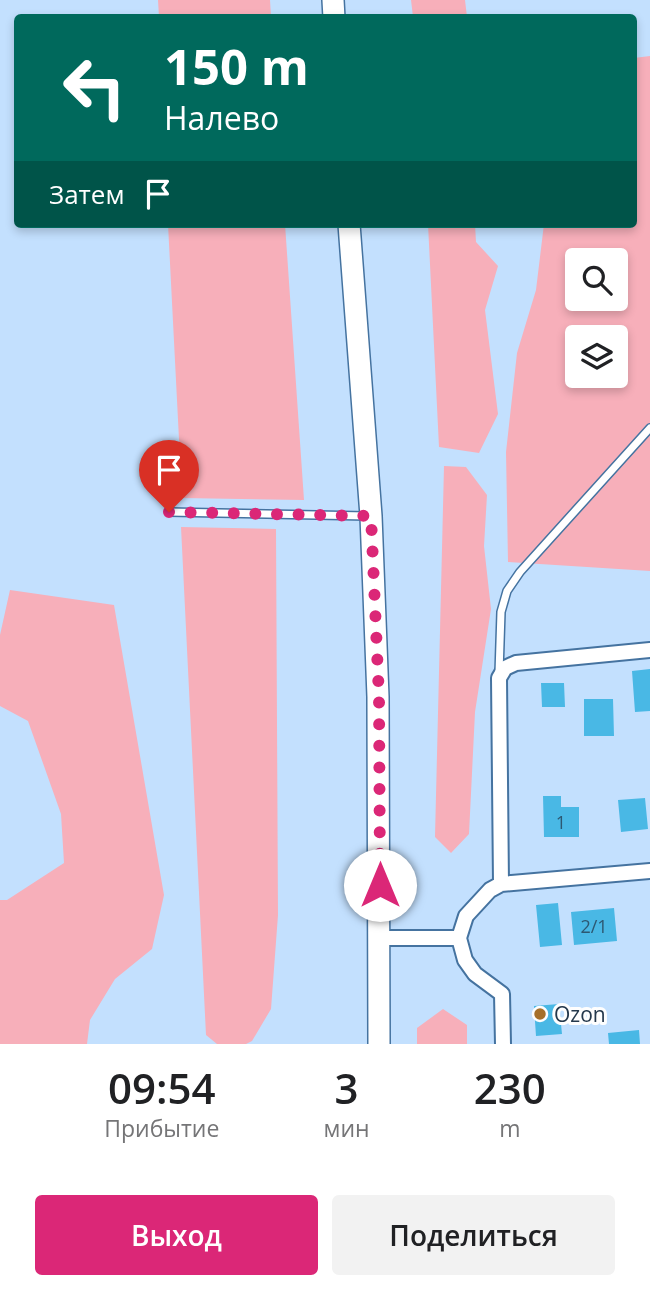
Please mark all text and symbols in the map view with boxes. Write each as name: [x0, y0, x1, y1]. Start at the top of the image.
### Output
text: 150 m: [164, 33, 309, 99]
icon: left: [49, 42, 140, 133]
text: Налево: [164, 96, 279, 139]
icon: arrive: [139, 175, 177, 213]
text: Затем: [49, 176, 125, 212]
map controls: [565, 248, 628, 388]
button: search: [565, 248, 628, 311]
button: layers: [565, 325, 628, 388]
pin: [139, 440, 199, 512]
icon: arrive: [150, 451, 188, 489]
house number: 1: [556, 810, 566, 834]
position arrow: [343, 848, 417, 922]
house number: 2/1: [580, 914, 608, 938]
place label: Ozon: [554, 1000, 606, 1028]
marker: Ozon: [532, 1006, 548, 1022]
text: 09:54: [108, 1059, 216, 1116]
text: 3: [335, 1059, 359, 1116]
text: 230: [474, 1059, 546, 1116]
text: Прибытие: [104, 1112, 219, 1144]
text: мин: [324, 1112, 370, 1144]
text: m: [499, 1112, 520, 1144]
button: Выход: [35, 1195, 318, 1275]
button: Поделиться: [332, 1195, 615, 1275]

